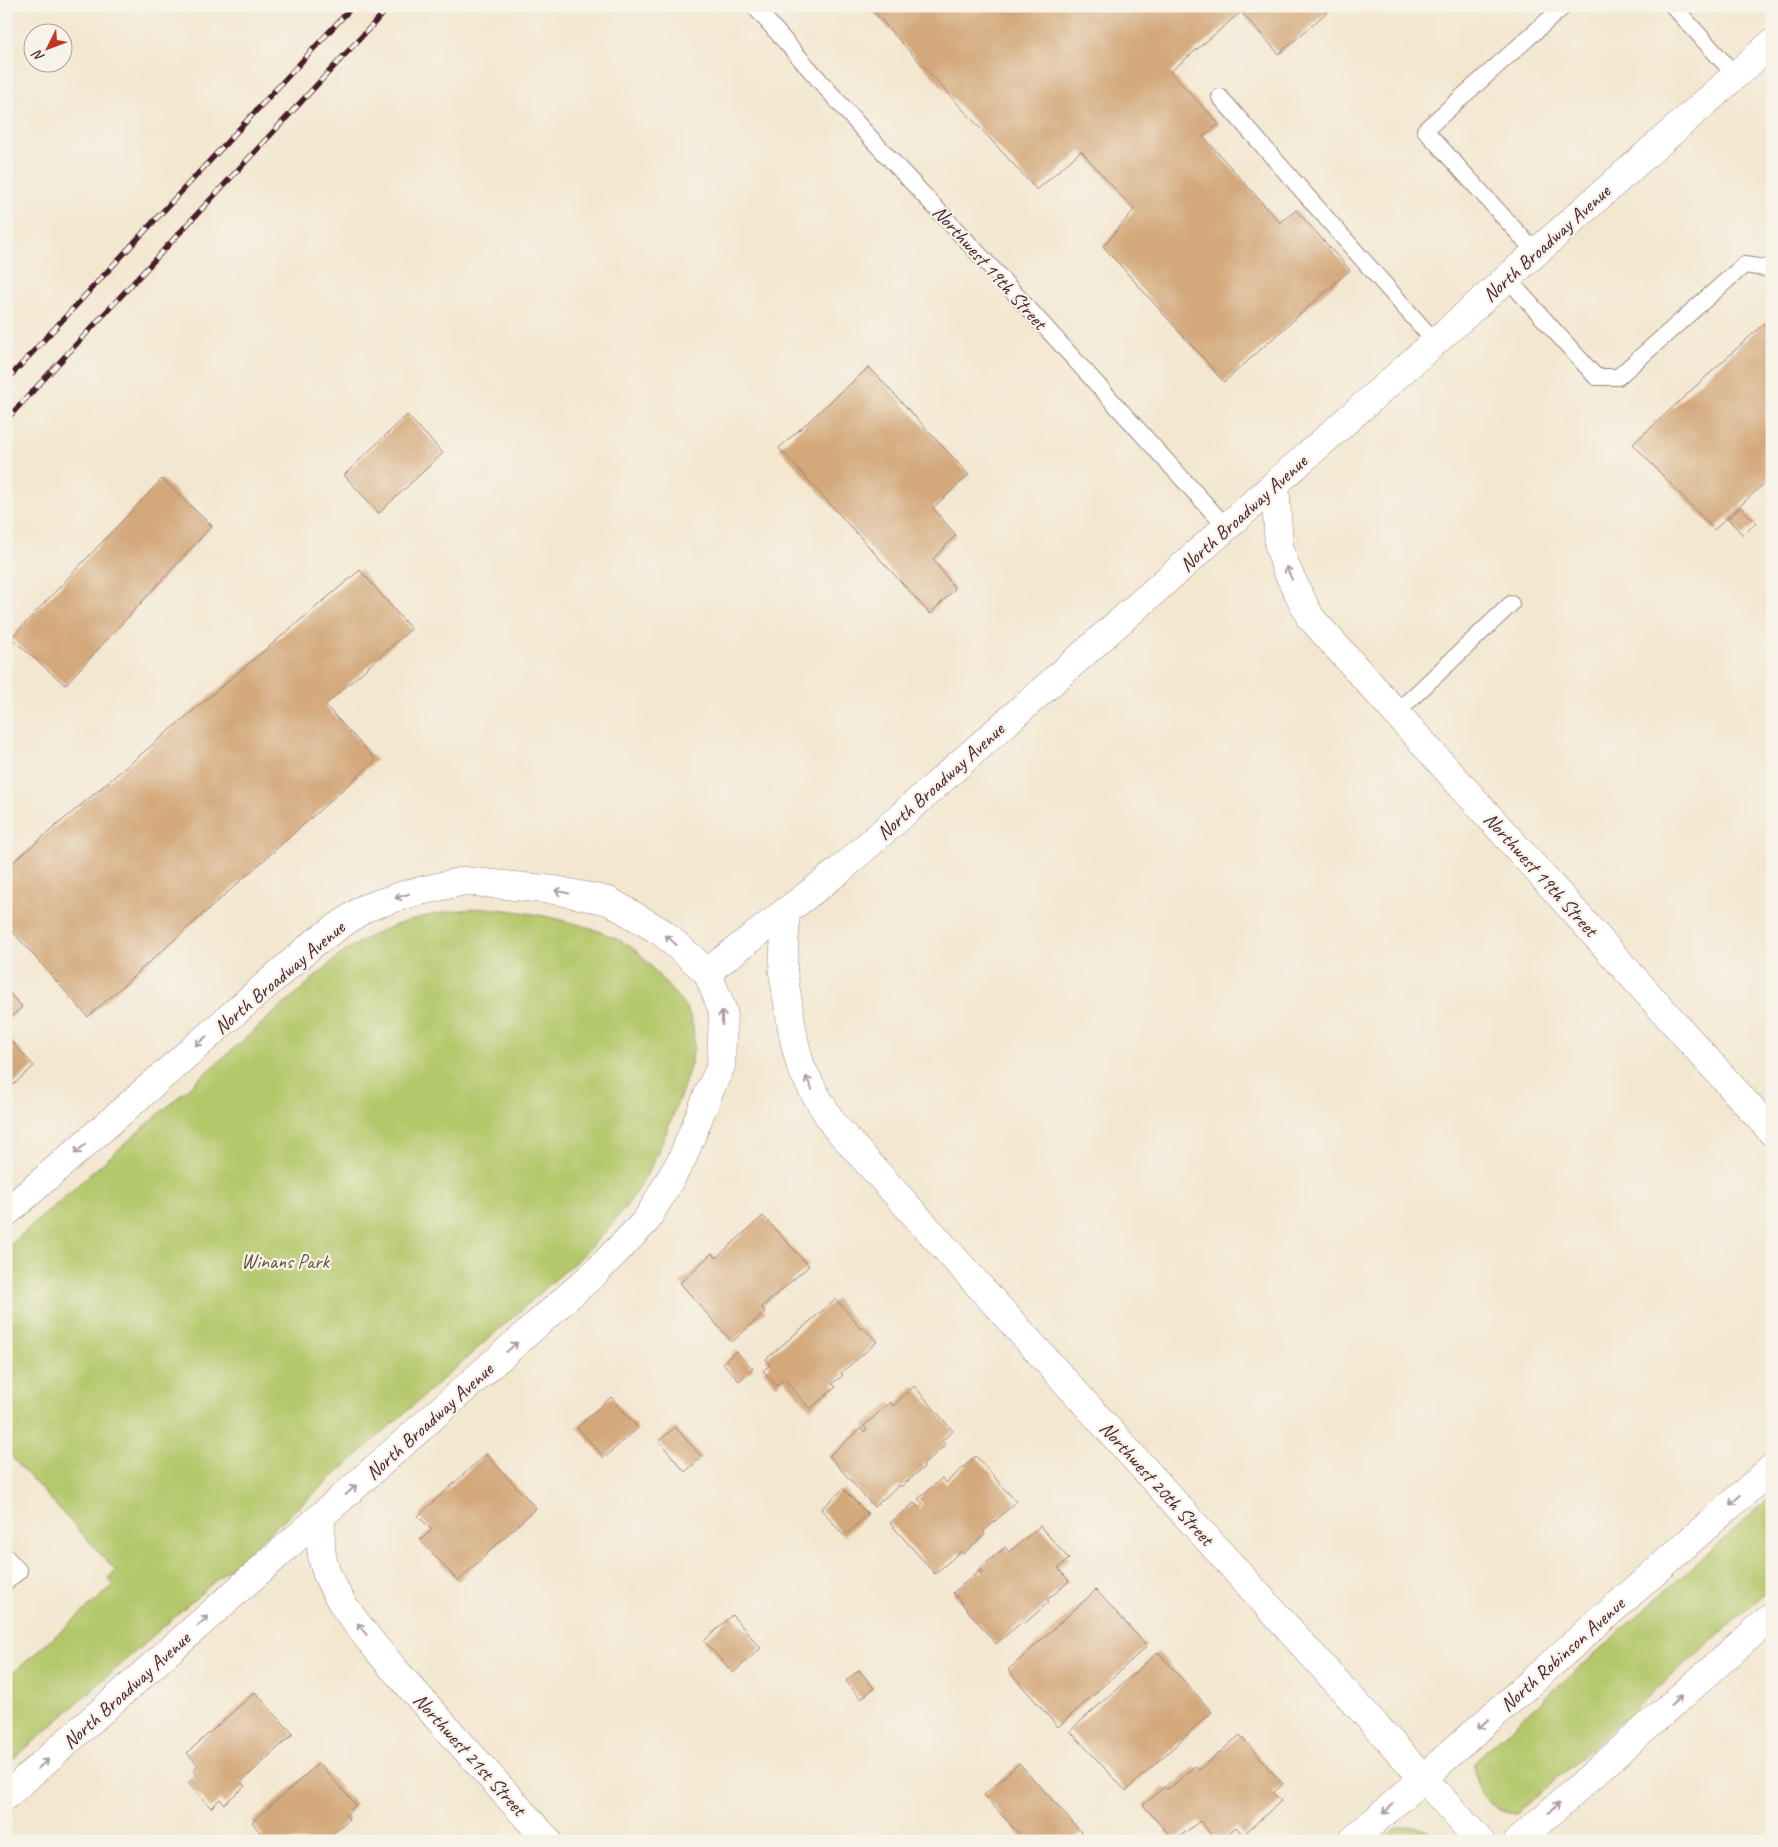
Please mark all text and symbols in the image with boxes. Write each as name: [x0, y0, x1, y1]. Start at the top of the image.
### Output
north arrow: [22, 22, 72, 72]
text: N: [28, 46, 48, 65]
street label: North Broadway Avenue: [1477, 178, 1617, 307]
street label: Northwest 19th Street: [927, 200, 1054, 336]
street label: North Broadway Avenue: [1174, 448, 1314, 577]
one-way arrow: [1283, 566, 1293, 581]
street label: North Broadway Avenue: [871, 716, 1011, 845]
street label: Northwest 19th Street: [1478, 807, 1605, 943]
one-way arrow: [554, 886, 570, 896]
one-way arrow: [394, 891, 410, 901]
street label: North Broadway Avenue: [209, 914, 351, 1039]
one-way arrow: [664, 934, 677, 946]
one-way arrow: [717, 1010, 727, 1026]
one-way arrow: [195, 1035, 208, 1047]
one-way arrow: [804, 1076, 813, 1091]
one-way arrow: [73, 1143, 86, 1154]
park label: Winans Park: [241, 1249, 330, 1274]
one-way arrow: [505, 1341, 518, 1353]
street label: North Broadway Avenue: [360, 1356, 500, 1485]
street label: Northwest 20th Street: [1094, 1416, 1221, 1552]
one-way arrow: [344, 1484, 357, 1495]
one-way arrow: [1729, 1494, 1742, 1506]
street label: North Robinson Avenue: [1495, 1591, 1631, 1717]
one-way arrow: [197, 1615, 210, 1627]
one-way arrow: [356, 1623, 367, 1636]
street label: North Broadway Avenue: [57, 1625, 197, 1754]
street label: Northwest 21st Street: [408, 1688, 533, 1823]
one-way arrow: [1670, 1695, 1683, 1706]
one-way arrow: [1477, 1718, 1490, 1730]
one-way arrow: [36, 1758, 49, 1770]
one-way arrow: [1381, 1803, 1394, 1815]
one-way arrow: [1548, 1803, 1561, 1814]

